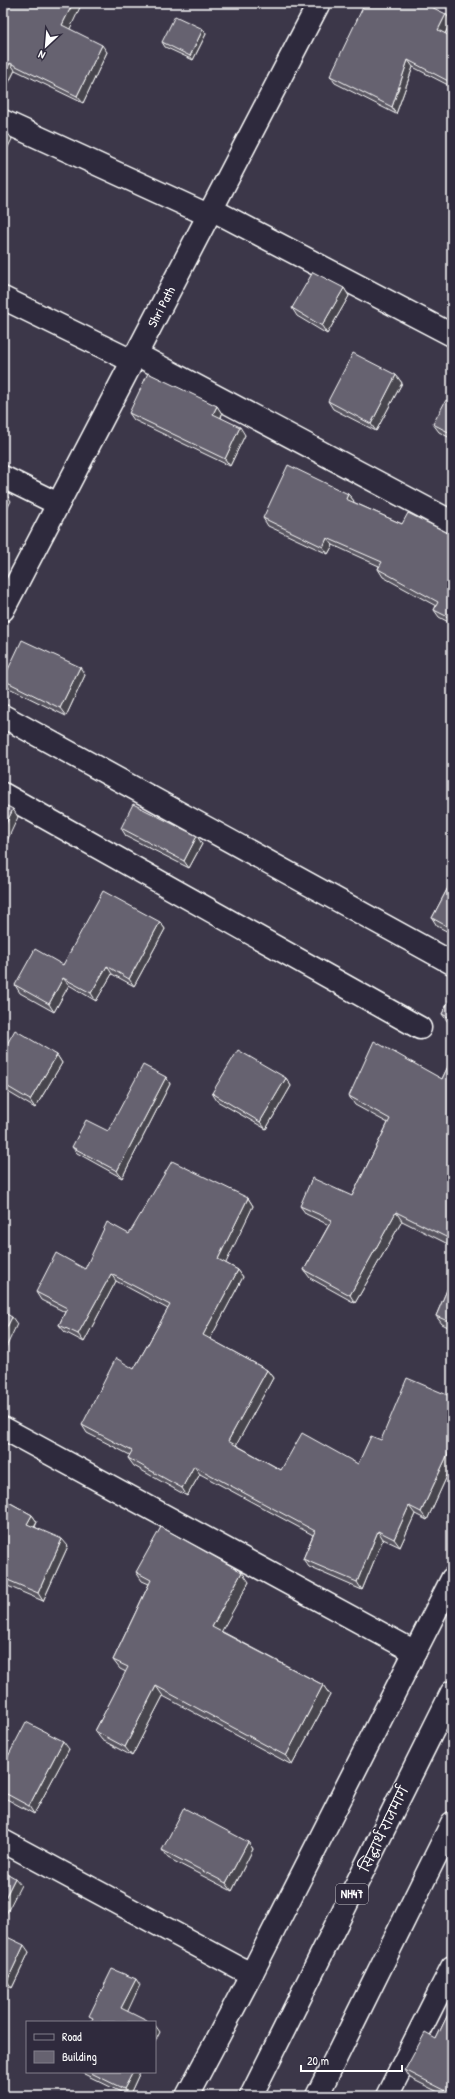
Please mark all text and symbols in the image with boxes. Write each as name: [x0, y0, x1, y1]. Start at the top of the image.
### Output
north arrow: [26, 26, 66, 66]
text: N: [36, 47, 47, 63]
street label: Shri Path: [143, 283, 179, 330]
street label: सिद्धार्थ राजमार्ग: [354, 1782, 413, 1876]
road number: NH47: [336, 1884, 368, 1904]
legend: [26, 2021, 156, 2073]
text: Road: [62, 2028, 82, 2045]
scale bar: [301, 2047, 402, 2073]
text: Building: [62, 2048, 97, 2065]
text: 20 m: [307, 2052, 329, 2069]

